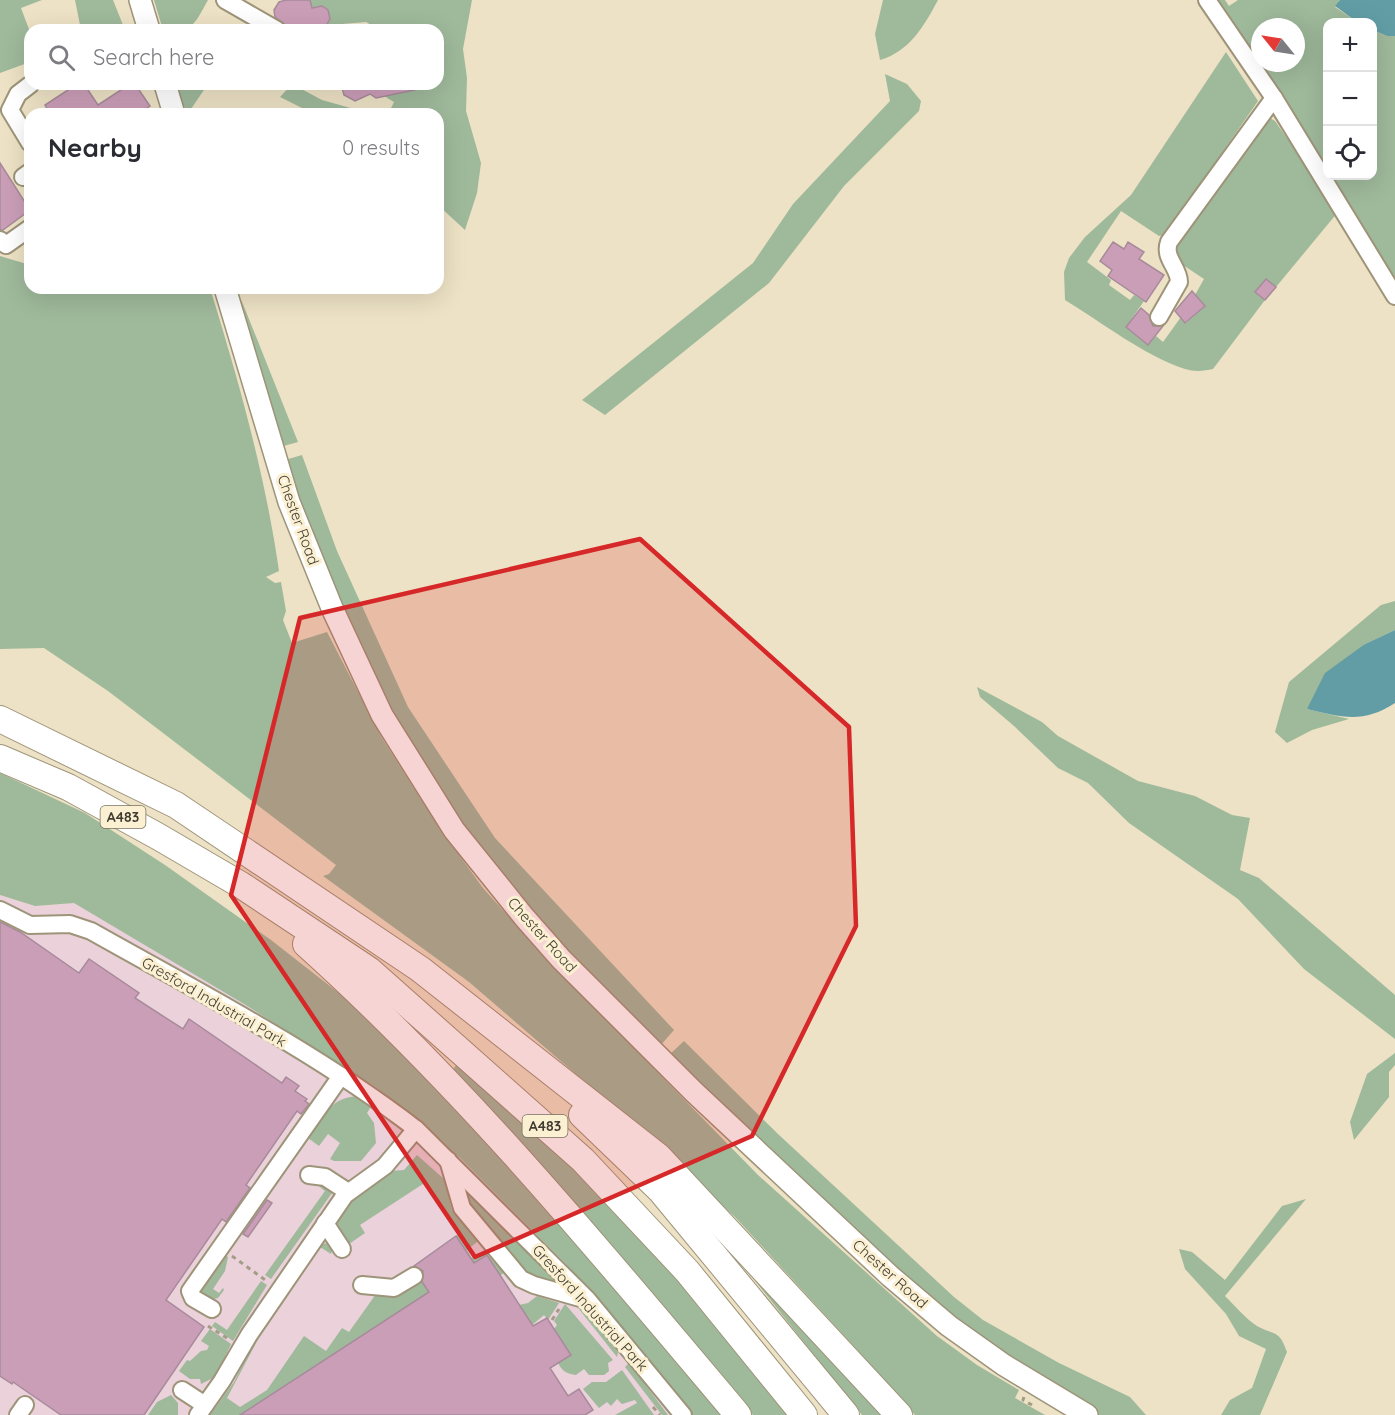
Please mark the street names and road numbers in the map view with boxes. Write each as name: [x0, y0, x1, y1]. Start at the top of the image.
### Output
street label: Chester Road: [273, 472, 324, 567]
road number: A483: [100, 806, 146, 828]
street label: Chester Road: [504, 893, 581, 976]
street label: Gresford Industrial Park: [139, 952, 290, 1051]
road number: A483: [522, 1115, 568, 1137]
street label: Chester Road: [849, 1235, 932, 1312]
street label: Gresford Industrial Park: [529, 1240, 652, 1375]

